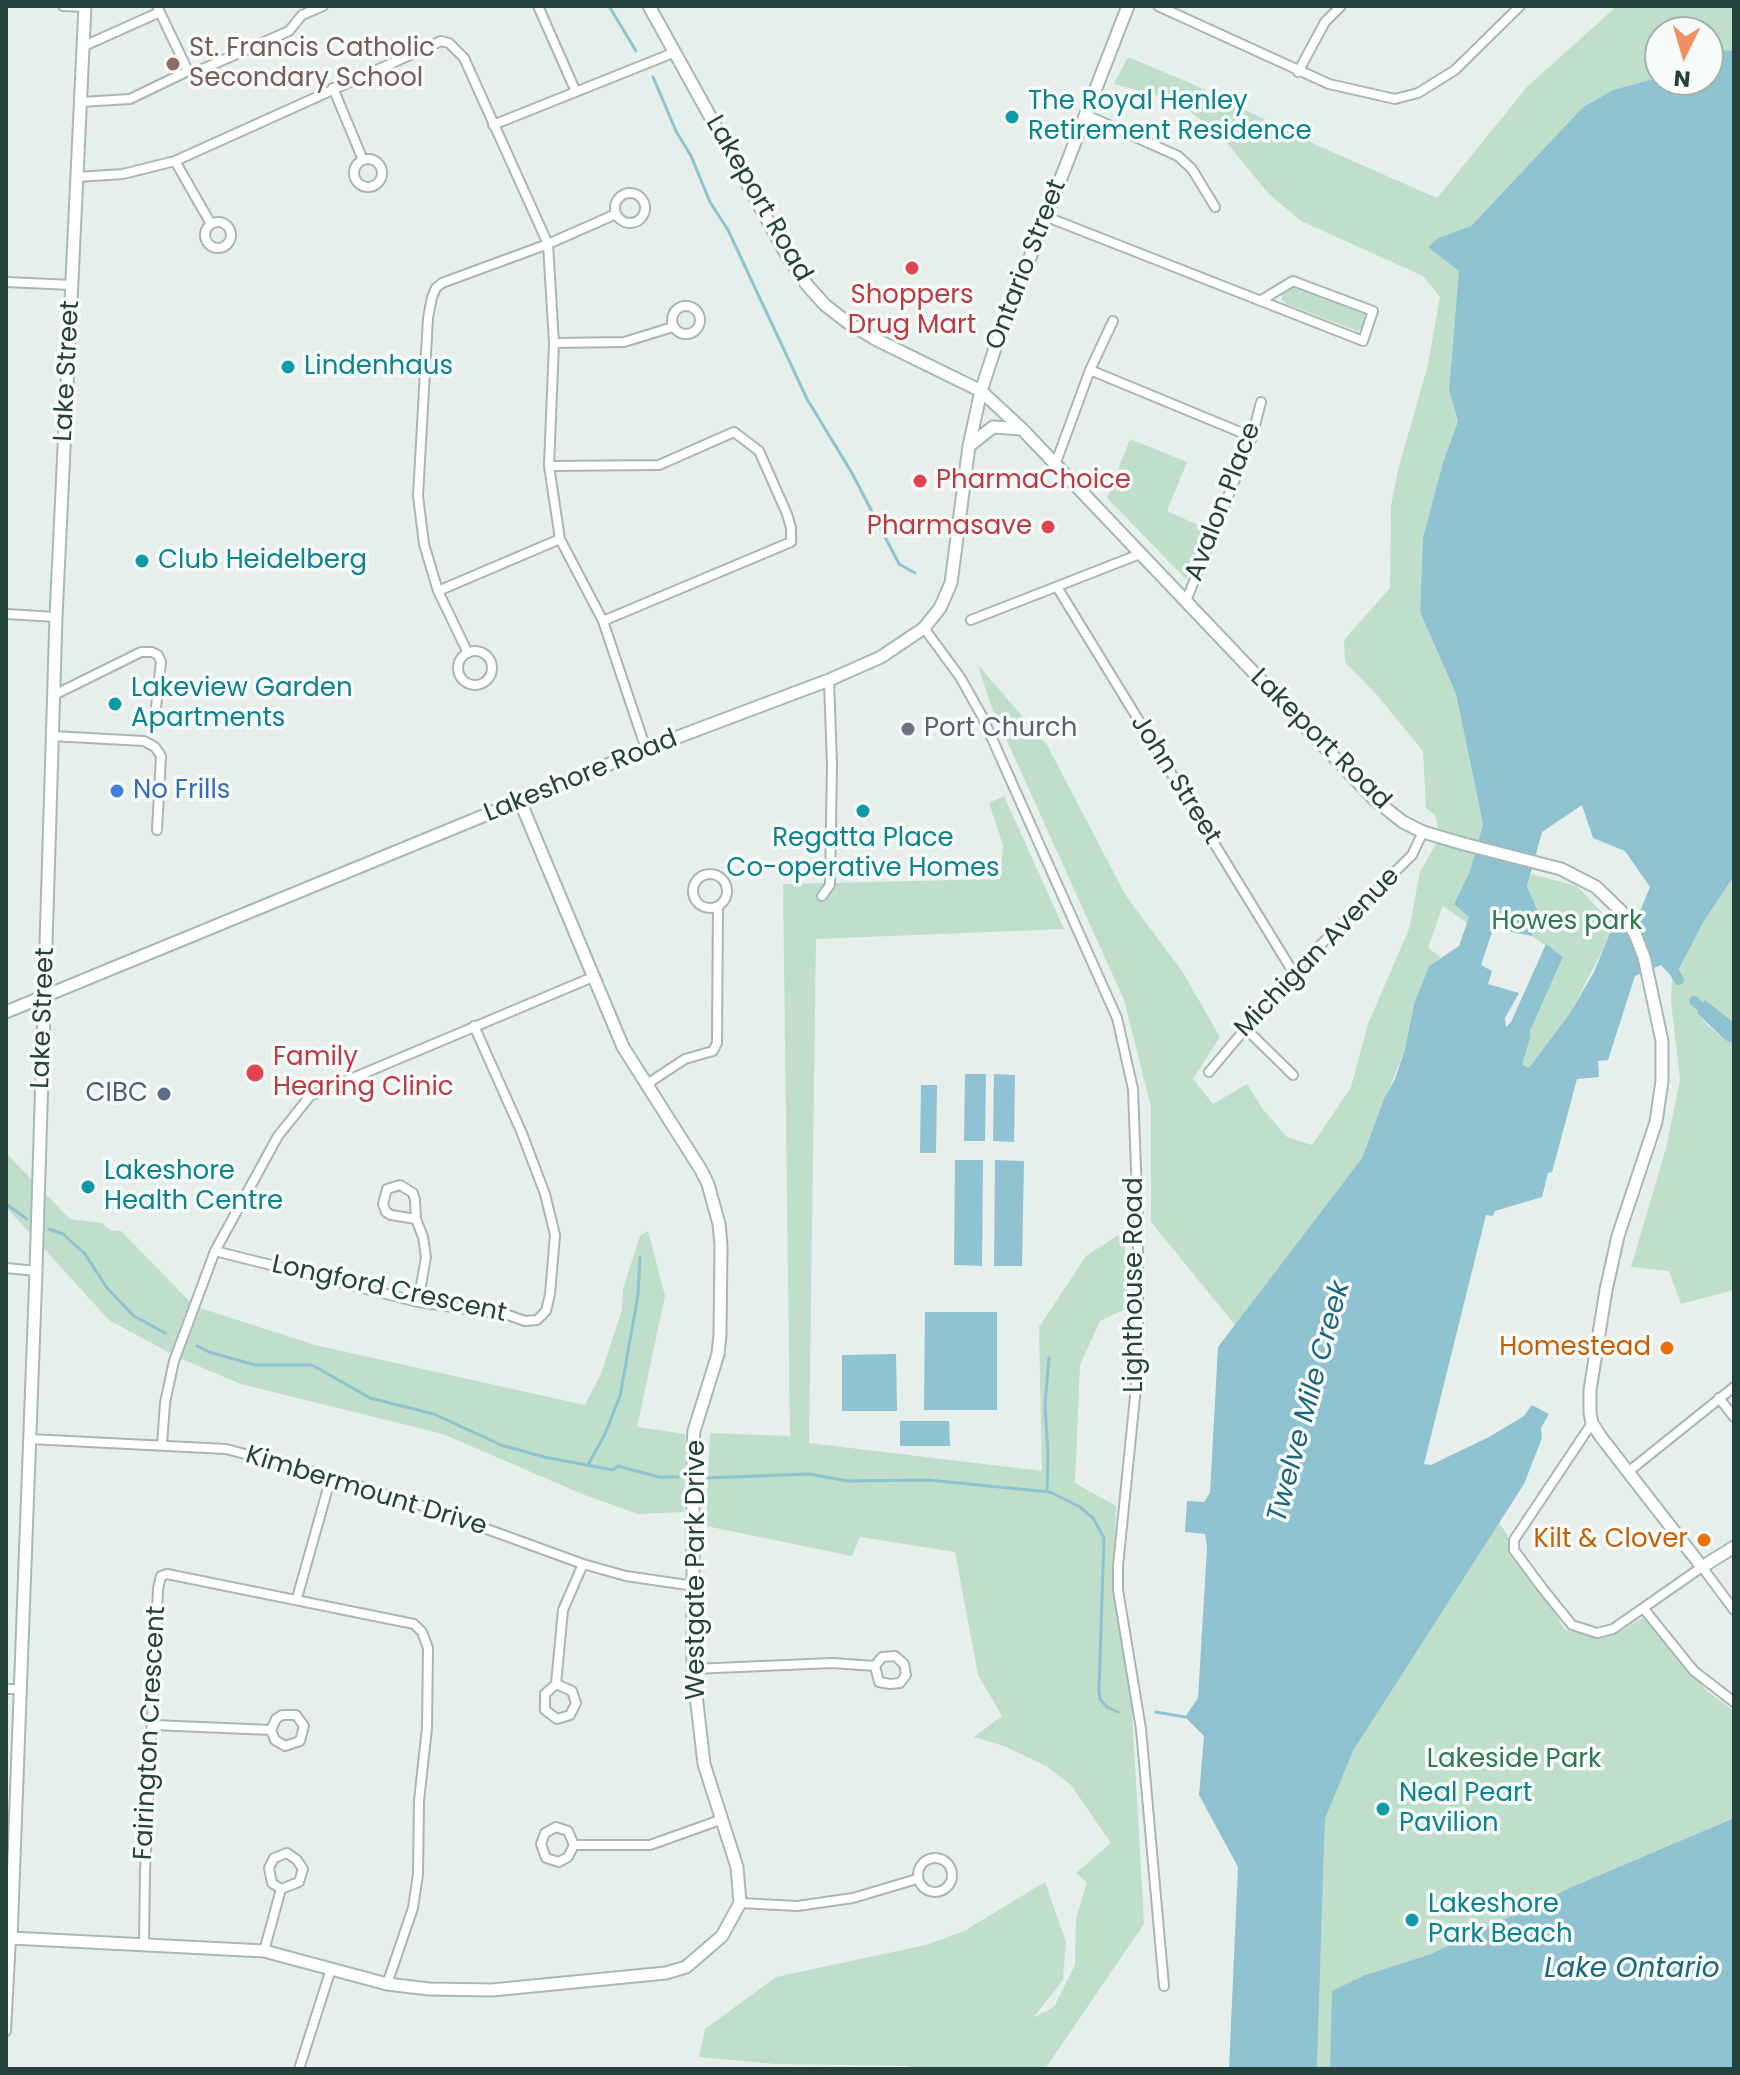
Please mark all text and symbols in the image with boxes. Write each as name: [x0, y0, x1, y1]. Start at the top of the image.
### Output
north arrow: [1644, 16, 1724, 96]
place label: St. Francis Catholic Secondary School: [189, 33, 435, 94]
marker: St. Francis Catholic Secondary School: [164, 55, 182, 73]
text: N: [1672, 62, 1692, 95]
place label: The Royal Henley Retirement Residence: [1028, 86, 1312, 148]
marker: The Royal Henley Retirement Residence: [1003, 108, 1021, 126]
street label: Lakeport Road: [698, 111, 818, 287]
street label: Ontario Street: [980, 175, 1074, 355]
marker: Shoppers Drug Mart: [903, 259, 921, 277]
place label: Shoppers Drug Mart: [848, 280, 976, 342]
street label: Lake Street: [49, 300, 87, 442]
place label: Lindenhaus: [304, 351, 453, 383]
marker: Lindenhaus: [279, 358, 297, 376]
street label: Avalon Place: [1179, 418, 1269, 586]
place label: PharmaChoice: [936, 465, 1131, 497]
marker: PharmaChoice: [911, 472, 929, 490]
place label: Pharmasave: [867, 511, 1032, 543]
marker: Pharmasave: [1039, 518, 1057, 536]
place label: Club Heidelberg: [158, 545, 367, 577]
marker: Club Heidelberg: [133, 552, 151, 570]
street label: Lakeport Road: [1243, 663, 1397, 817]
place label: Lakeview Garden Apartments: [131, 673, 353, 734]
marker: Lakeview Garden Apartments: [106, 695, 124, 713]
street label: John Street: [1123, 709, 1227, 851]
place label: Port Church: [924, 713, 1077, 745]
marker: Port Church: [899, 720, 917, 738]
street label: Lakeshore Road: [480, 724, 682, 830]
place label: No Frills: [133, 775, 230, 807]
marker: No Frills: [108, 782, 126, 800]
marker: Regatta Place Co-operative Homes: [854, 802, 872, 820]
place label: Regatta Place Co-operative Homes: [726, 823, 1000, 884]
street label: Michigan Avenue: [1229, 862, 1407, 1044]
park label: Howes park: [1492, 906, 1642, 938]
street label: Lake Street: [26, 947, 62, 1089]
place label: Family Hearing Clinic: [273, 1042, 454, 1104]
marker: Family Hearing Clinic: [244, 1062, 266, 1084]
place label: CIBC: [86, 1078, 148, 1110]
marker: CIBC: [155, 1085, 173, 1103]
place label: Lakeshore Health Centre: [104, 1156, 283, 1218]
street label: Lighthouse Road: [1119, 1177, 1151, 1393]
marker: Lakeshore Health Centre: [79, 1178, 97, 1196]
street label: Longford Crescent: [269, 1250, 509, 1330]
water label: Twelve Mile Creek: [1262, 1278, 1358, 1526]
place label: Homestead: [1499, 1332, 1651, 1364]
marker: Homestead: [1658, 1339, 1676, 1357]
street label: Kimbermount Drive: [242, 1440, 490, 1544]
street label: Westgate Park Drive: [681, 1440, 713, 1700]
place label: Kilt & Clover: [1534, 1524, 1688, 1556]
marker: Kilt & Clover: [1695, 1531, 1713, 1549]
street label: Fairington Crescent: [129, 1605, 173, 1861]
park label: Lakeside Park: [1427, 1744, 1601, 1776]
place label: Neal Peart Pavilion: [1399, 1778, 1532, 1840]
marker: Neal Peart Pavilion: [1374, 1800, 1392, 1818]
place label: Lakeshore Park Beach: [1428, 1889, 1573, 1950]
marker: Lakeshore Park Beach: [1403, 1911, 1421, 1929]
water label: Lake Ontario: [1544, 1953, 1720, 1987]

